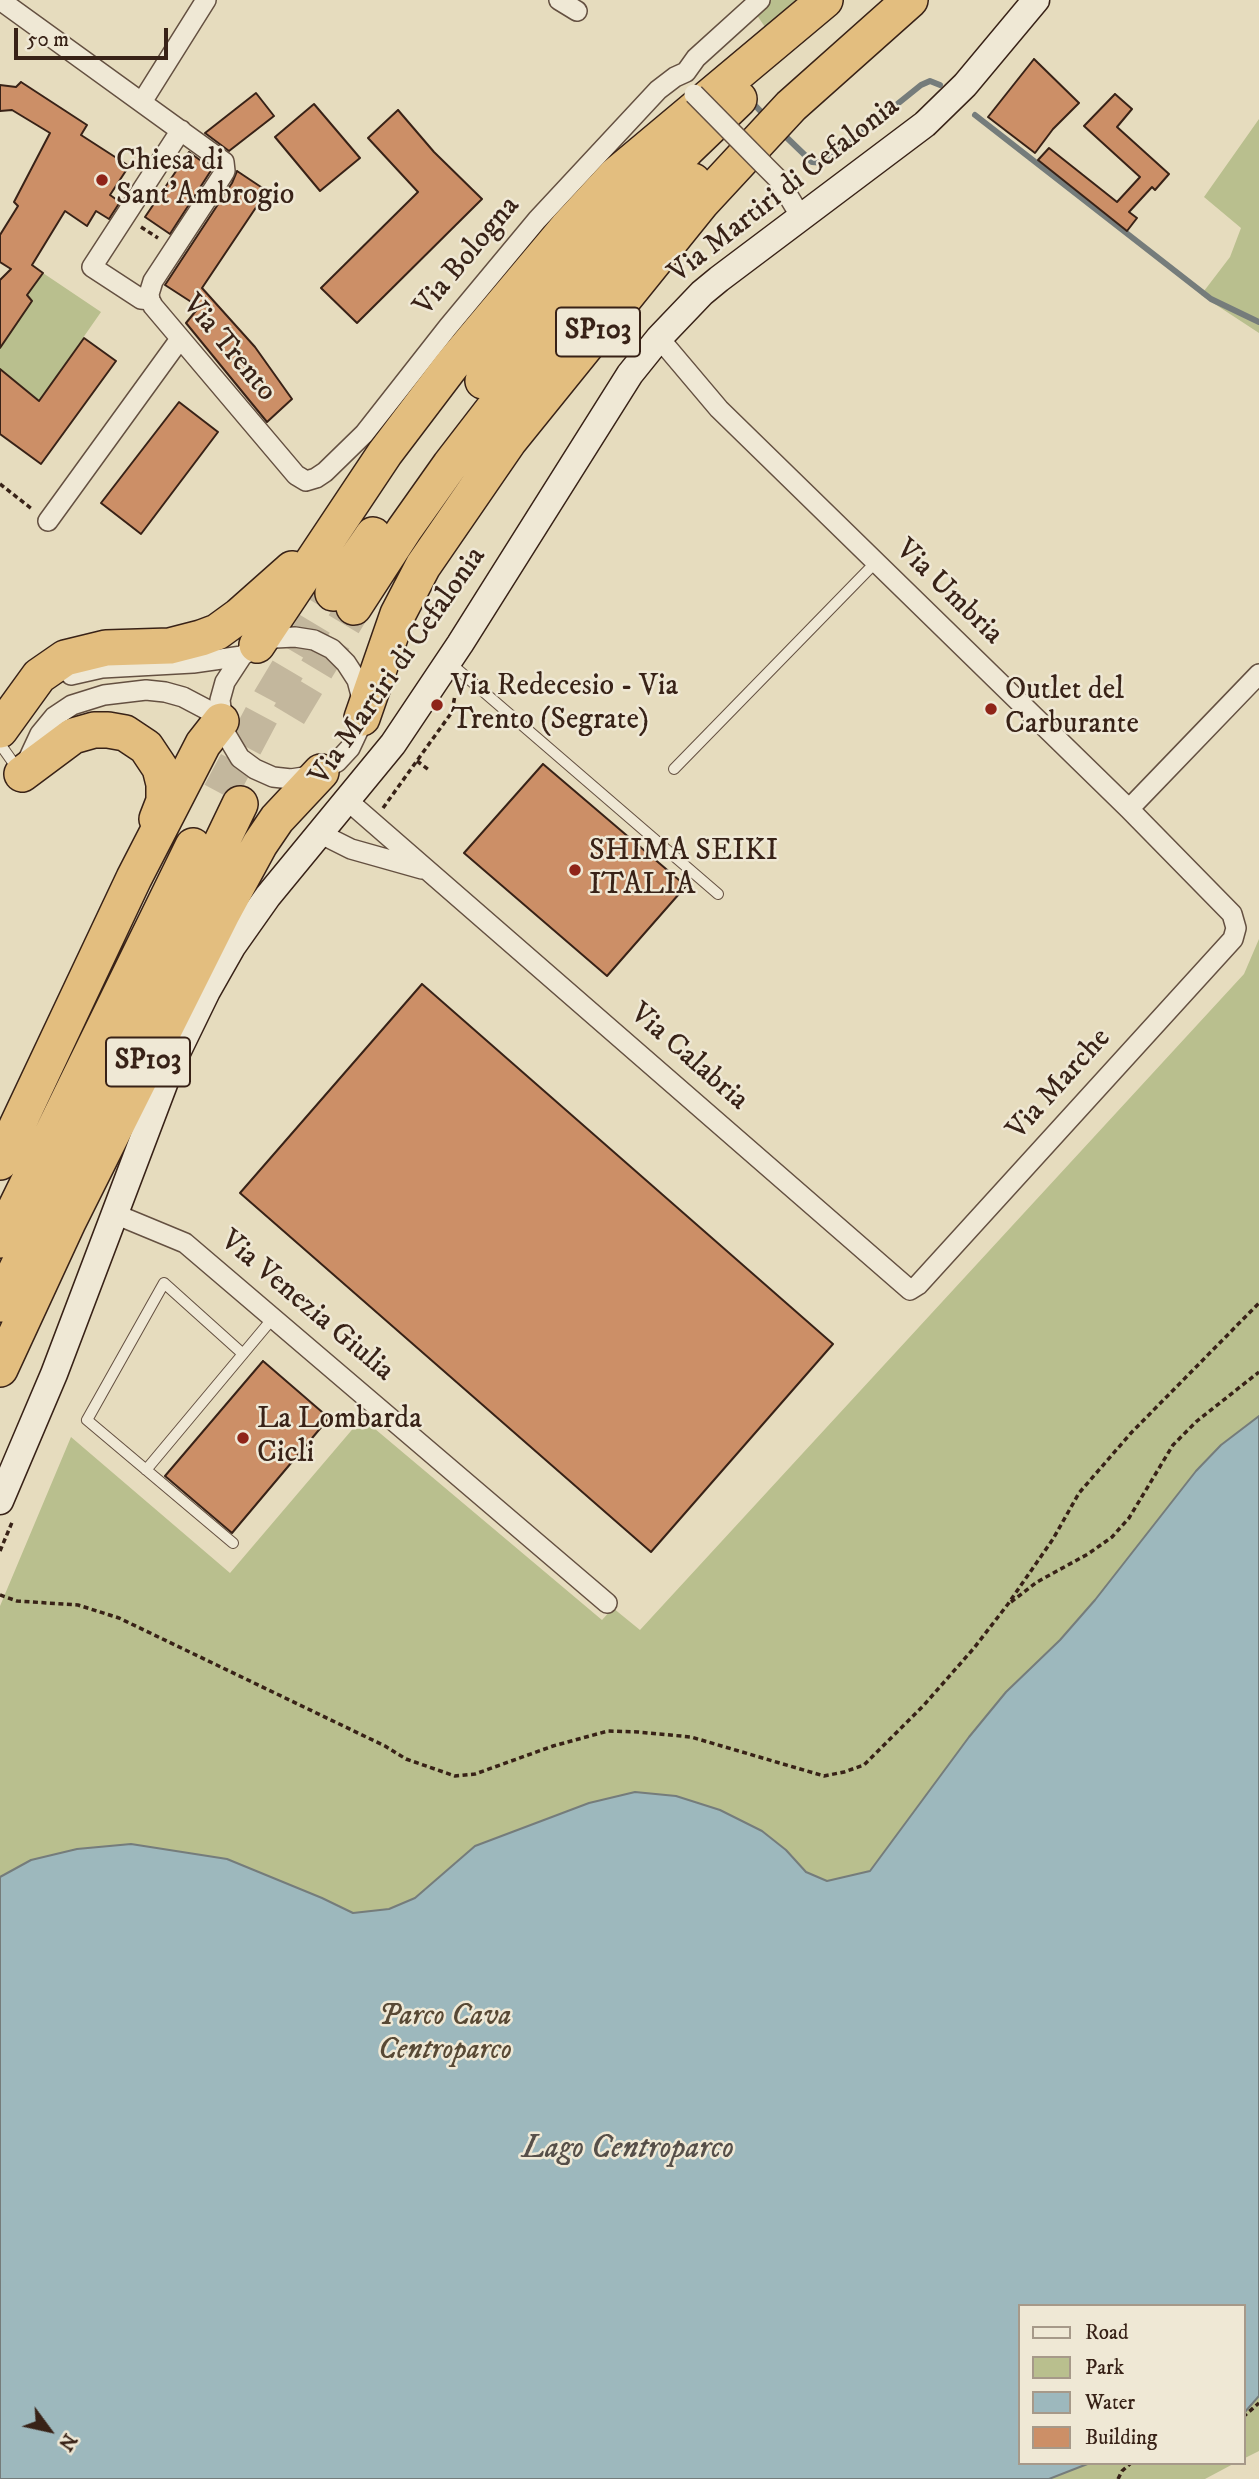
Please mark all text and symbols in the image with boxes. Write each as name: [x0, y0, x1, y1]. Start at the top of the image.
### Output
scale bar: [18, 14, 172, 58]
text: 50 m: [27, 27, 69, 53]
street label: Via Martiri di Cefalonia: [662, 90, 908, 292]
place label: Chiesa di Sant'Ambrogio: [116, 145, 294, 216]
marker: Chiesa di Sant'Ambrogio: [94, 172, 110, 188]
street label: Via Bologna: [407, 190, 529, 324]
street label: Via Trento: [173, 288, 283, 410]
road number: SP103: [556, 308, 640, 356]
street label: Via Umbria: [886, 533, 1010, 653]
street label: Via Martiri di Cefalonia: [303, 541, 495, 793]
place label: Via Redecesio - Via Trento (Segrate): [451, 670, 678, 740]
place label: Outlet del Carburante: [1005, 674, 1139, 744]
marker: Via Redecesio - Via Trento (Segrate): [429, 697, 445, 713]
marker: Outlet del Carburante: [983, 701, 999, 717]
place label: SHIMA SEIKI ITALIA: [589, 835, 778, 906]
marker: SHIMA SEIKI ITALIA: [567, 862, 583, 878]
street label: Via Calabria: [621, 997, 755, 1119]
street label: Via Marche: [1000, 1022, 1120, 1148]
road number: SP103: [106, 1038, 190, 1086]
street label: Via Venezia Giulia: [212, 1224, 400, 1390]
place label: La Lombarda Cicli: [257, 1403, 422, 1474]
marker: La Lombarda Cicli: [235, 1430, 251, 1446]
park label: Parco Cava Centroparco: [378, 2000, 512, 2070]
water label: Lago Centroparco: [522, 2131, 734, 2169]
legend: [1018, 2304, 1245, 2465]
text: Road: [1085, 2320, 1129, 2346]
text: Park: [1085, 2355, 1124, 2381]
text: Water: [1085, 2390, 1135, 2416]
north arrow: [14, 2395, 84, 2465]
text: Building: [1085, 2425, 1157, 2451]
text: N: [53, 2429, 81, 2455]

